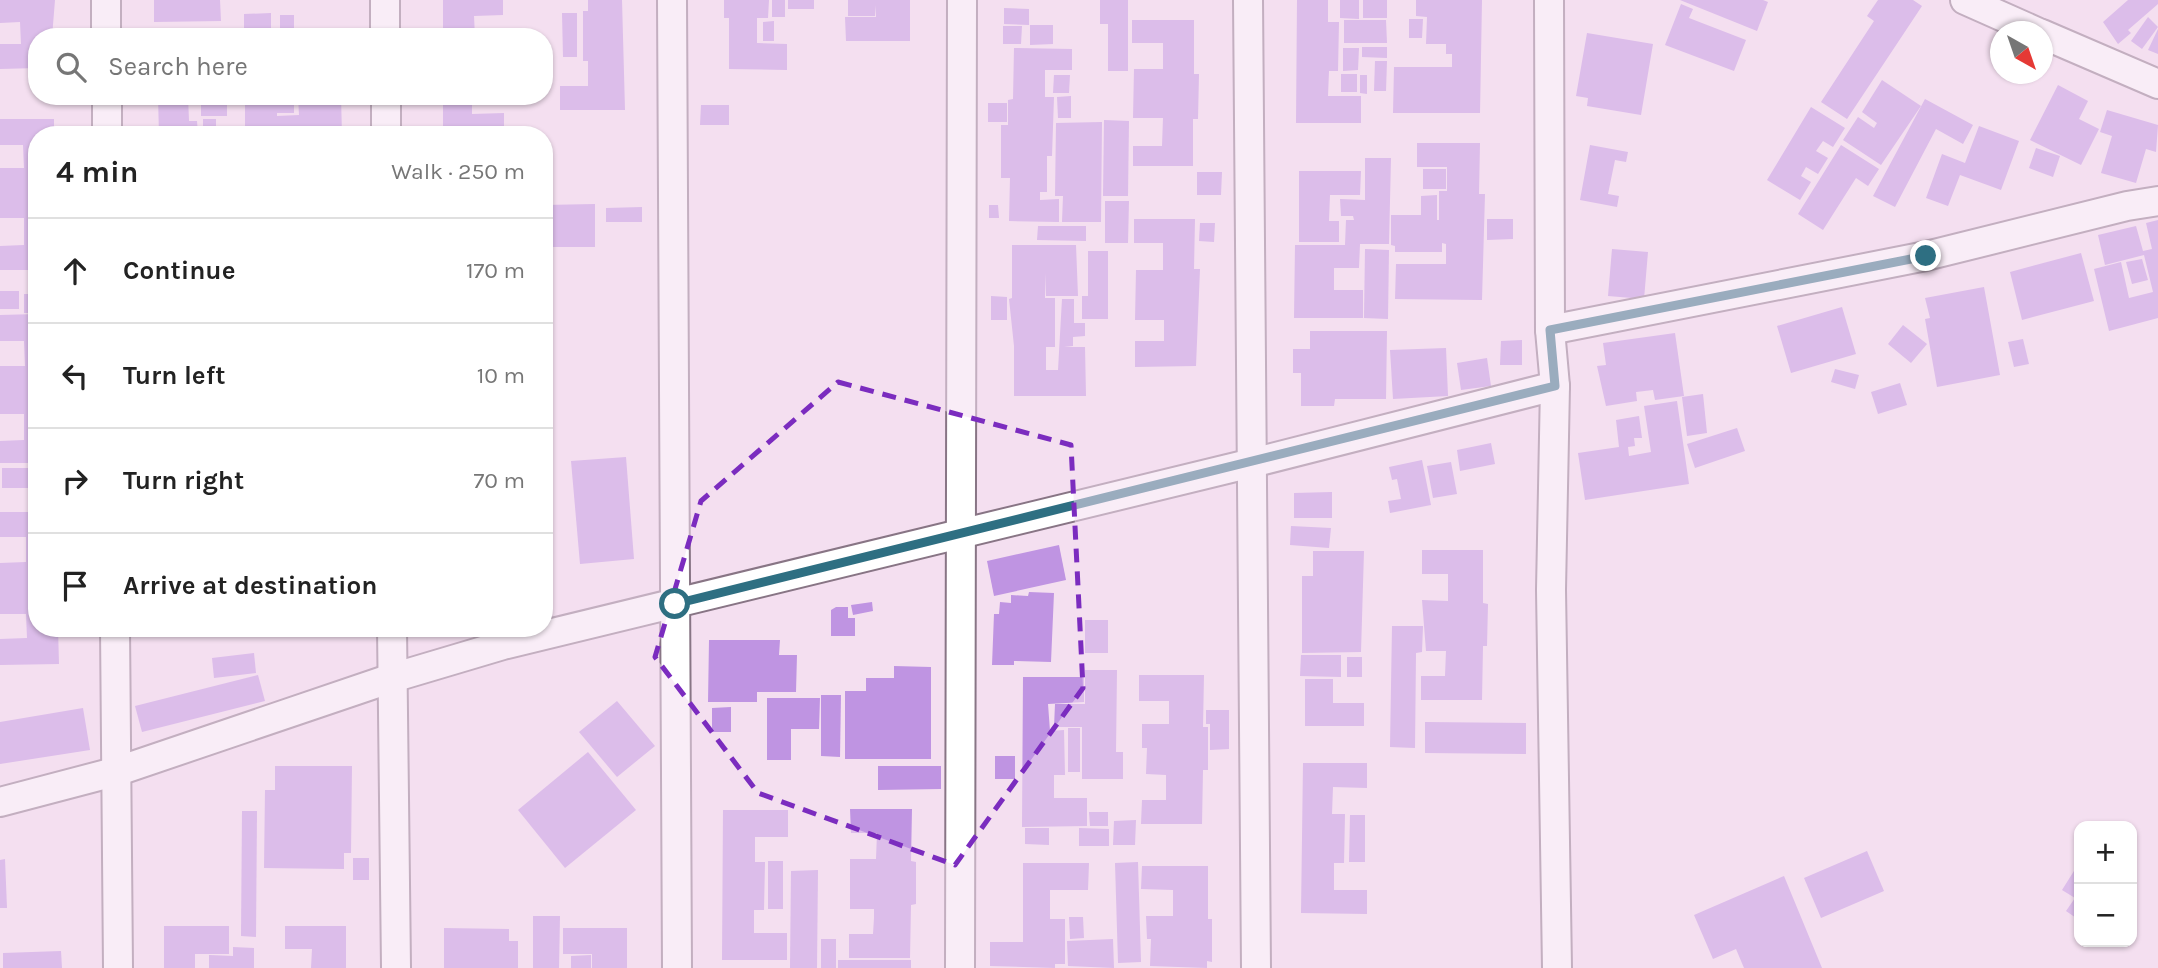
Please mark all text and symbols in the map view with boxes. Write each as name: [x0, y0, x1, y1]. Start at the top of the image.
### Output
north arrow: [1990, 21, 2053, 84]
search box: [28, 28, 553, 105]
icon: search: [52, 48, 90, 86]
text: Search here: [108, 51, 248, 82]
text: 4 min: [56, 154, 138, 190]
text: Walk · 250 m: [391, 158, 525, 185]
route end: [1910, 240, 1941, 271]
icon: ahead: [56, 252, 94, 290]
text: Continue: [123, 255, 235, 286]
text: 170 m: [466, 257, 525, 284]
icon: left: [56, 357, 94, 395]
text: Turn left: [123, 360, 225, 391]
text: 10 m: [477, 362, 525, 389]
icon: right: [56, 462, 94, 500]
text: Turn right: [123, 465, 244, 496]
text: 70 m: [474, 467, 525, 494]
icon: arrive: [56, 567, 94, 605]
text: Arrive at destination: [123, 570, 377, 601]
route start: [659, 588, 690, 619]
map controls: [2074, 821, 2137, 947]
button: +: [2074, 821, 2137, 884]
button: −: [2074, 884, 2137, 947]

